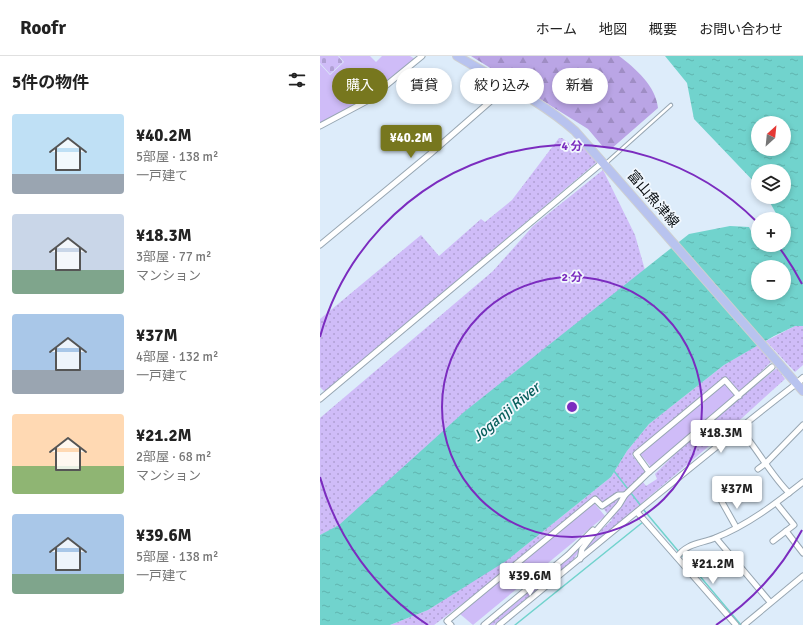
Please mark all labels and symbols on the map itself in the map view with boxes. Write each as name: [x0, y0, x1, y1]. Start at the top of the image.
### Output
north arrow: [751, 116, 791, 156]
pin: ¥40.2M: [378, 125, 444, 159]
text: 4 分: [561, 139, 583, 154]
street label: 富山魚津線: [624, 167, 682, 231]
text: 2 分: [561, 270, 583, 285]
water label: Joganji River: [469, 377, 545, 445]
centre of rings: [565, 400, 579, 414]
pin: ¥18.3M: [688, 420, 754, 454]
pin: ¥37M: [713, 476, 761, 510]
pin: ¥21.2M: [680, 551, 746, 585]
pin: ¥39.6M: [497, 563, 563, 597]

